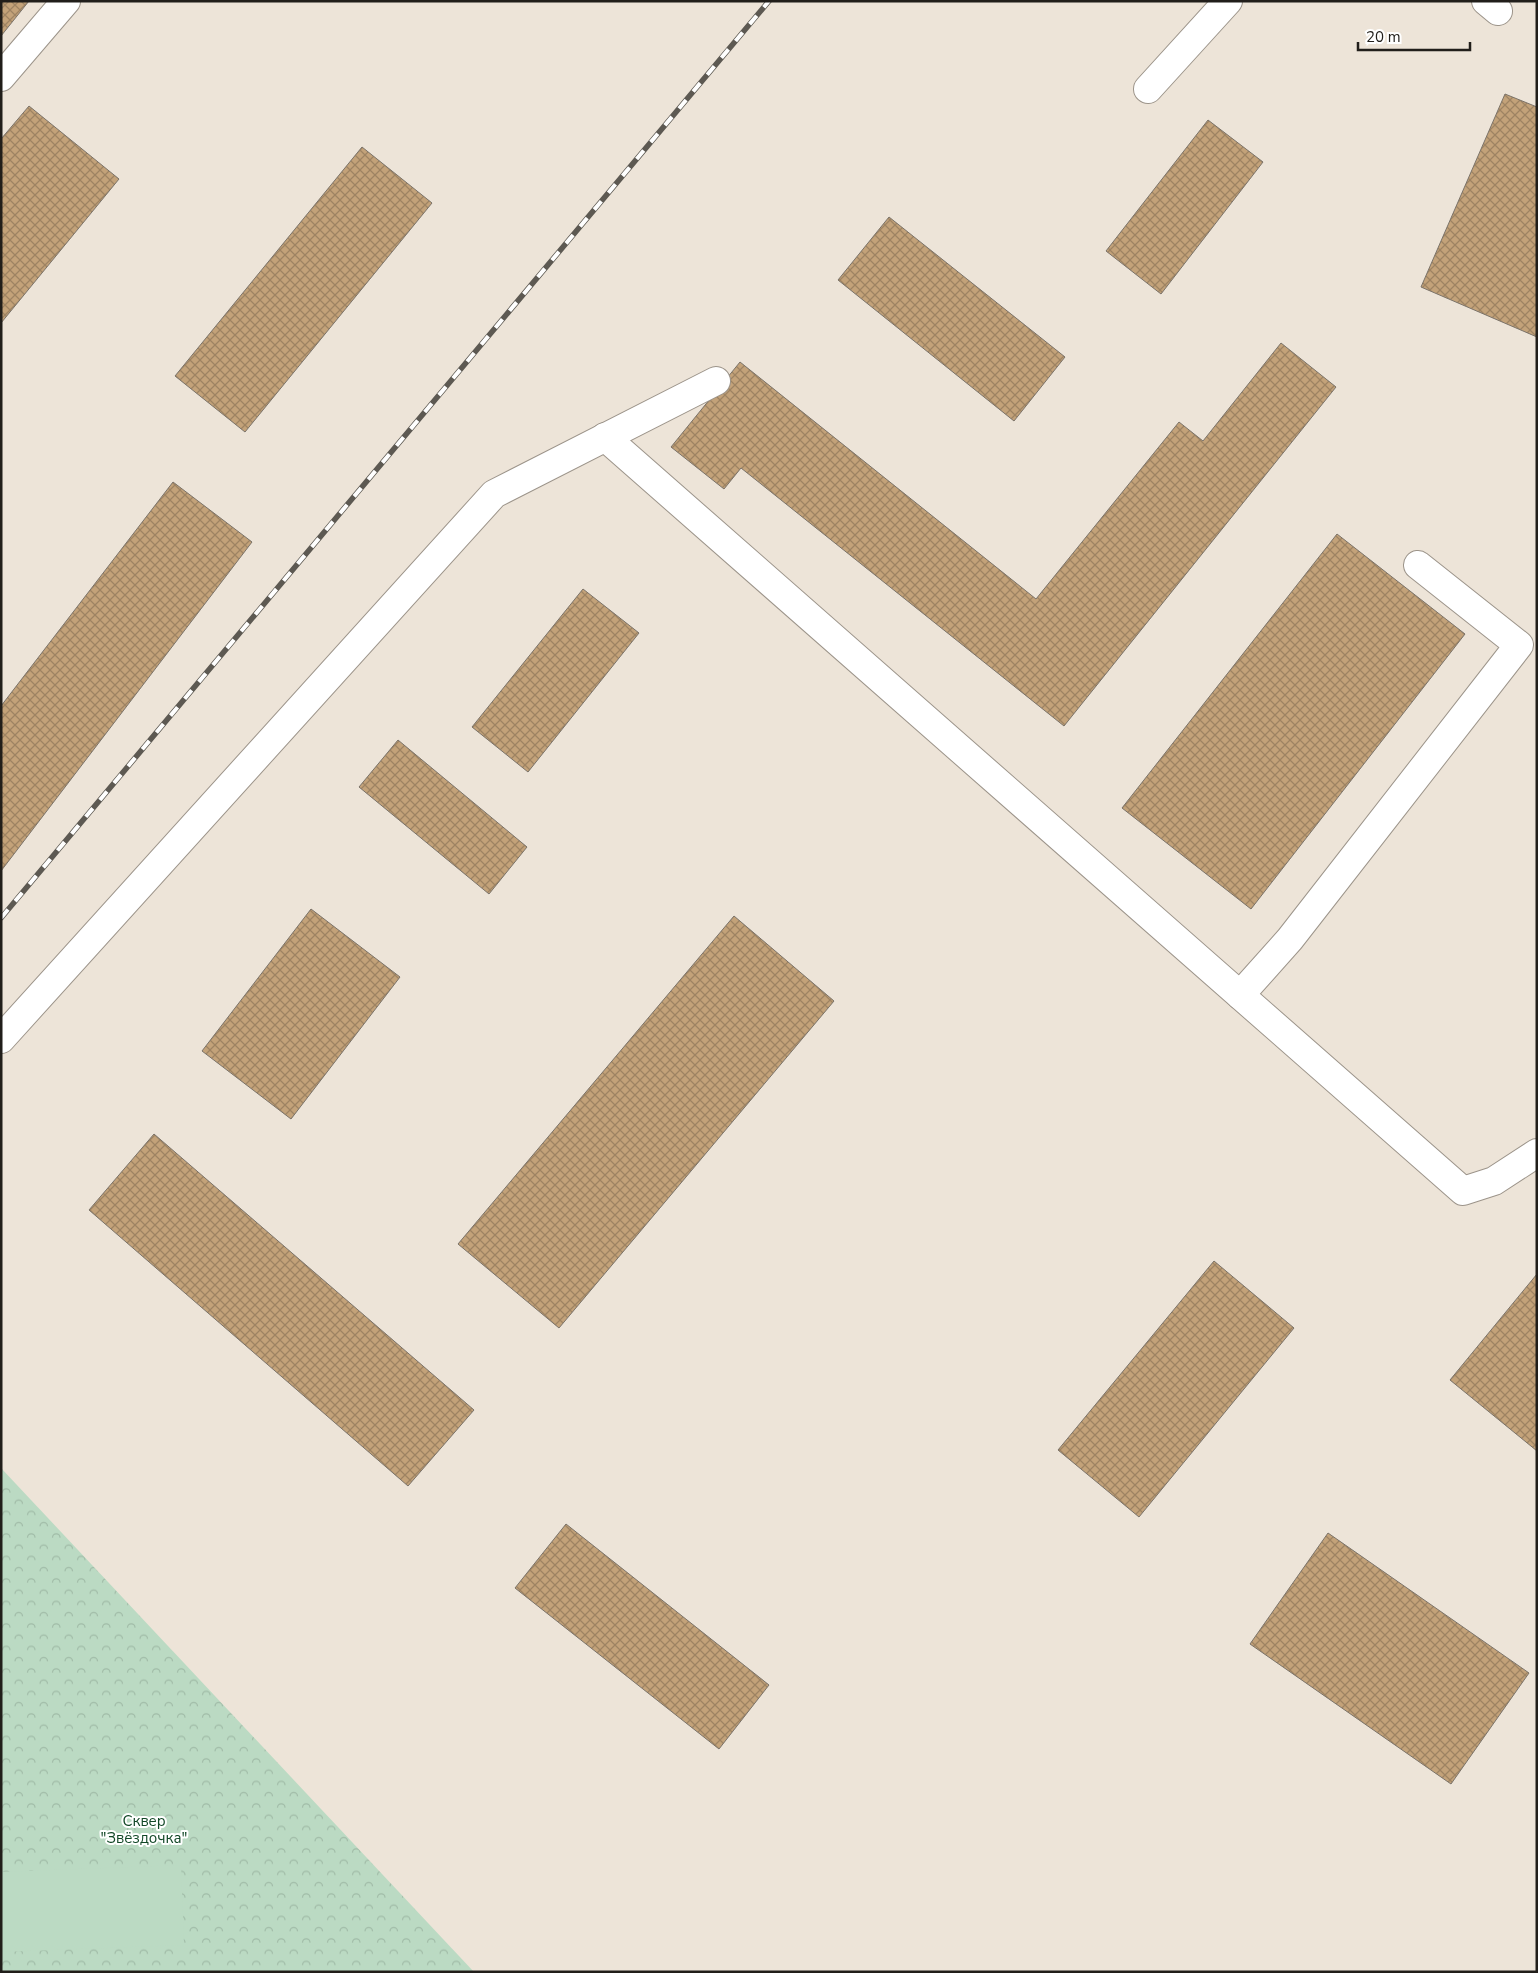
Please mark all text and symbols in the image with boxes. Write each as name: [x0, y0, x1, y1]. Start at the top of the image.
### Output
scale bar: [1358, 20, 1470, 52]
text: 20 m: [1366, 27, 1401, 47]
park label: Сквер "Звёздочка": [101, 1811, 187, 1848]

